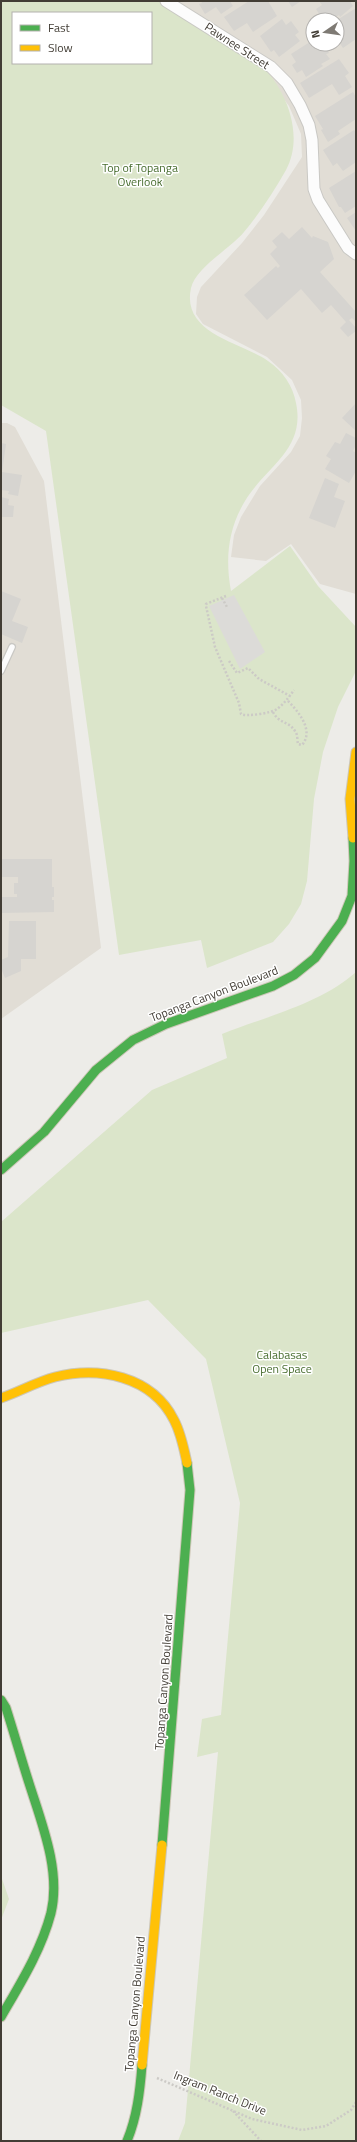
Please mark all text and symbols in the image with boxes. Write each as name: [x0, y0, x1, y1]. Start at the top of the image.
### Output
legend: [12, 12, 152, 64]
north arrow: [305, 12, 345, 52]
street label: Pawnee Street: [201, 17, 274, 74]
text: Fast: [48, 18, 71, 37]
text: N: [307, 29, 324, 40]
text: Slow: [48, 38, 73, 57]
park label: Top of Topanga Overlook: [102, 158, 178, 191]
street label: Topanga Canyon Boulevard: [147, 960, 281, 1027]
park label: Calabasas Open Space: [252, 1345, 312, 1378]
street label: Topanga Canyon Boulevard: [149, 1613, 178, 1750]
street label: Topanga Canyon Boulevard: [119, 1935, 150, 2073]
street label: Ingram Ranch Drive: [171, 2065, 270, 2120]

